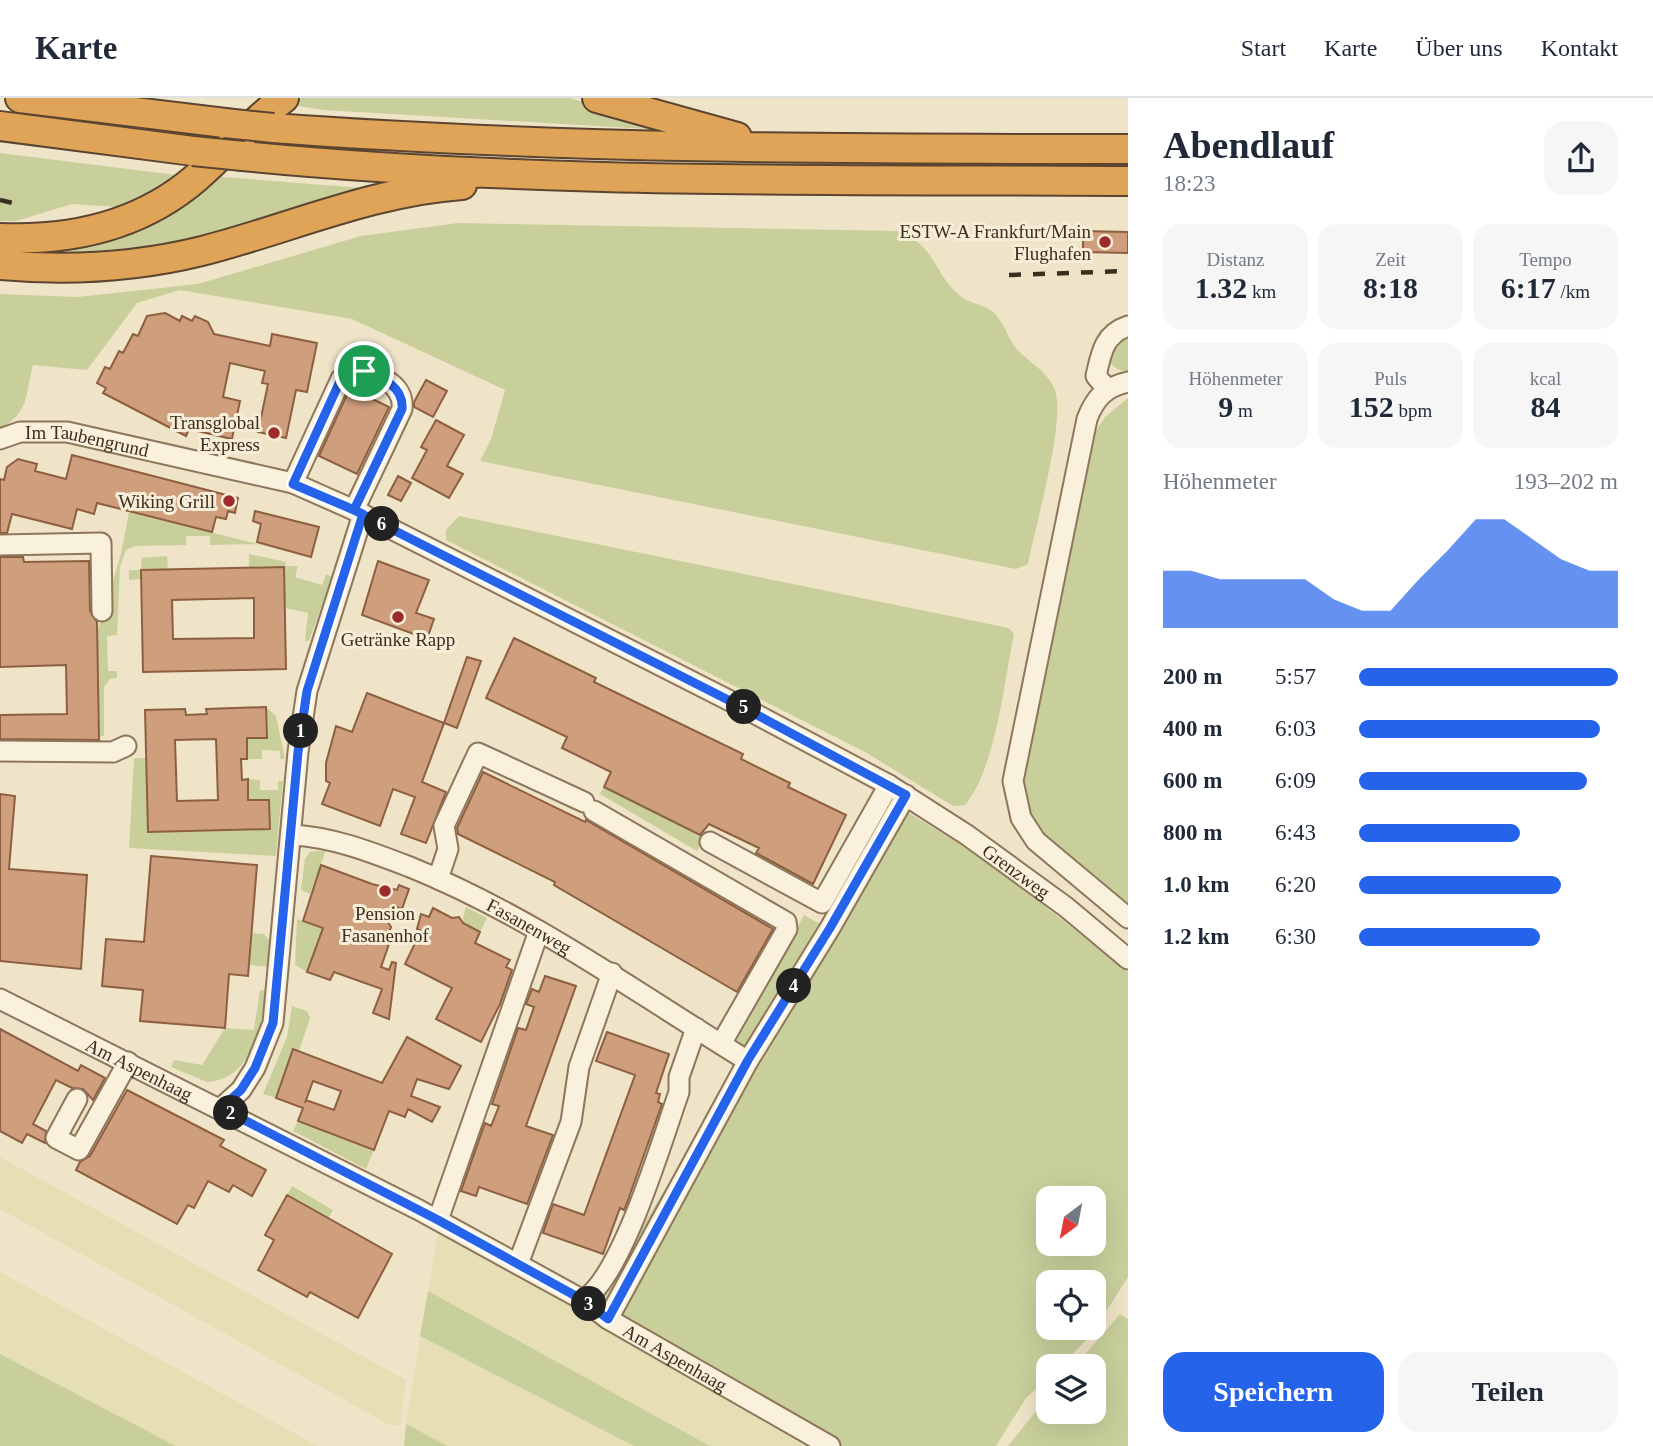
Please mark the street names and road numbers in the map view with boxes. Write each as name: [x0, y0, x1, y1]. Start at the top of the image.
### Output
street label: Im Taubengrund: [25, 422, 151, 461]
street label: Grenzweg: [979, 840, 1055, 903]
street label: Fasanenweg: [483, 894, 576, 958]
street label: Am Aspenhaag: [83, 1034, 197, 1105]
street label: Am Aspenhaag: [619, 1319, 731, 1396]

